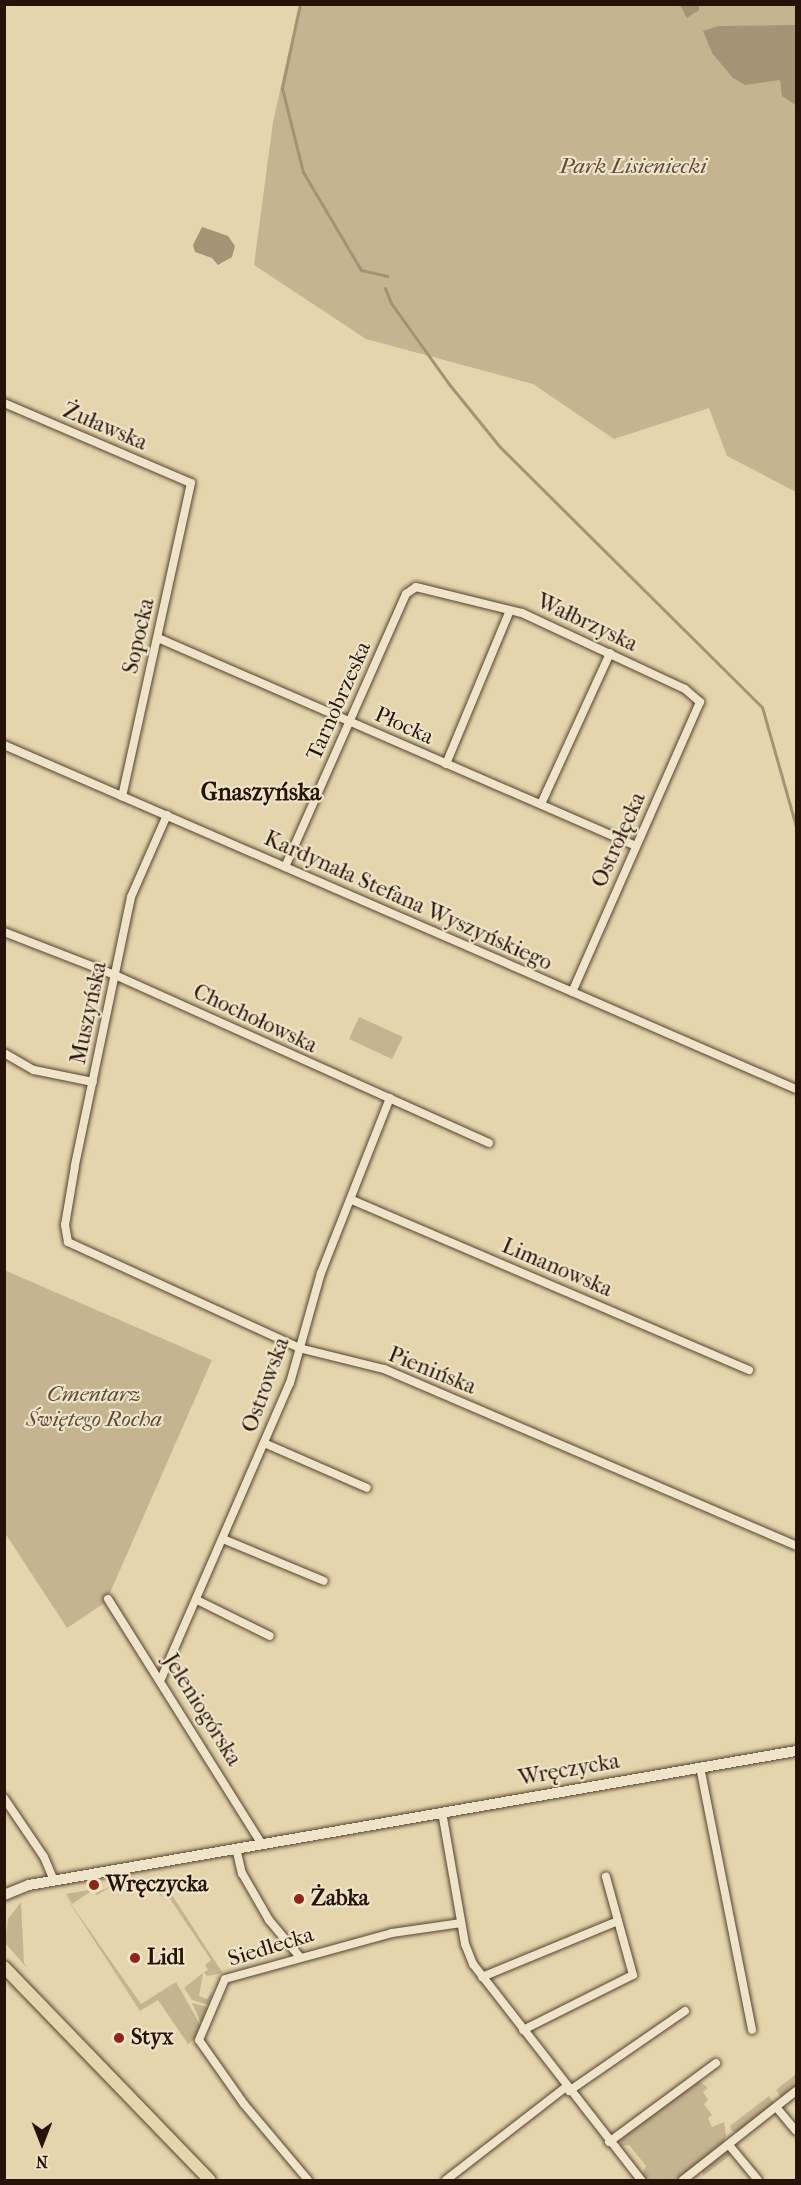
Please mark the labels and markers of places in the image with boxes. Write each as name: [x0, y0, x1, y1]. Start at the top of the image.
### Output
place label: Wręczycka: [106, 1872, 208, 1898]
marker: Wręczycka: [87, 1878, 101, 1892]
place label: Żabka: [311, 1886, 369, 1912]
marker: Żabka: [292, 1892, 306, 1906]
place label: Lidl: [147, 1945, 185, 1971]
marker: Lidl: [128, 1951, 142, 1965]
place label: Styx: [131, 2025, 173, 2051]
marker: Styx: [112, 2031, 126, 2045]

